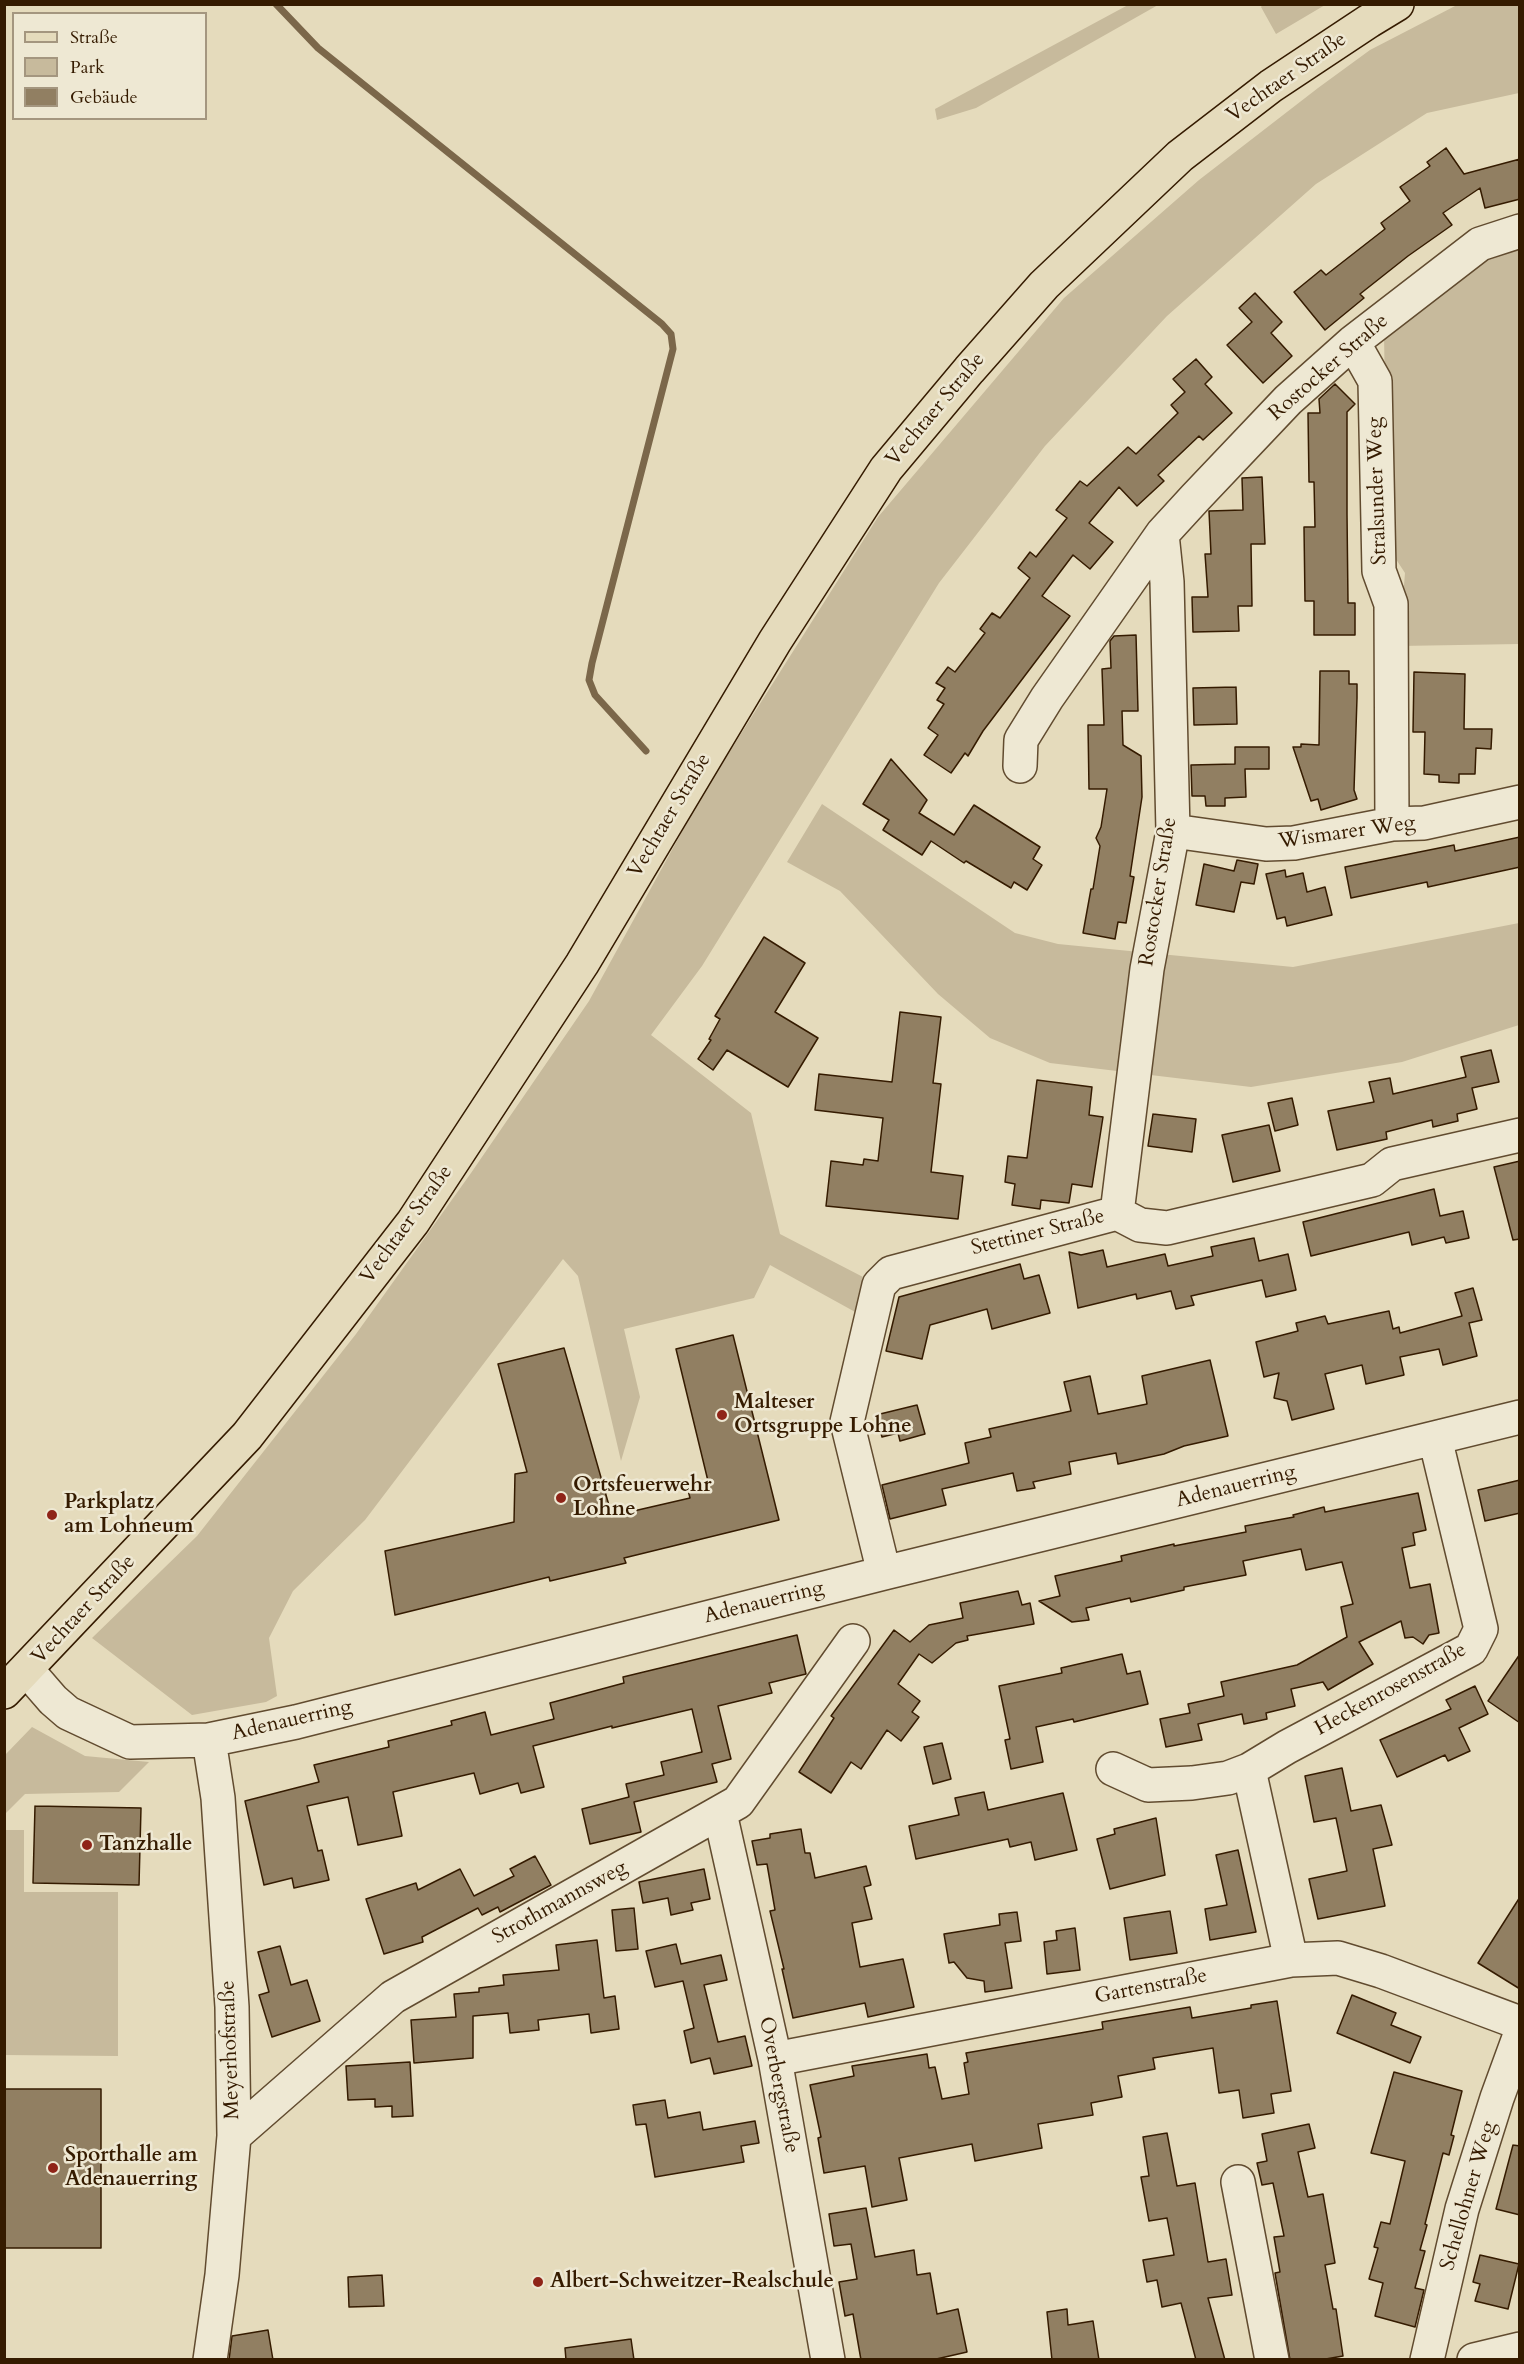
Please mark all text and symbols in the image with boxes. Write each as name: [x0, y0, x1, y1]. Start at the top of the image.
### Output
legend: [12, 12, 207, 120]
text: Straße: [70, 25, 118, 50]
street label: Vechtaer Straße: [1222, 27, 1352, 129]
text: Park: [70, 55, 105, 80]
text: Gebäude: [70, 85, 138, 110]
street label: Rostocker Straße: [1264, 309, 1394, 427]
street label: Vechtaer Straße: [881, 348, 991, 472]
street label: Stralsunder Weg: [1363, 416, 1393, 566]
street label: Vechtaer Straße: [623, 749, 717, 883]
street label: Wismarer Weg: [1277, 811, 1417, 855]
street label: Rostocker Straße: [1135, 816, 1183, 968]
street label: Vechtaer Straße: [355, 1161, 459, 1289]
street label: Stettiner Straße: [969, 1204, 1107, 1262]
place label: Malteser Ortsgruppe Lohne: [734, 1390, 912, 1440]
marker: Malteser Ortsgruppe Lohne: [715, 1408, 729, 1422]
street label: Adenauerring: [1173, 1460, 1299, 1514]
place label: Ortsfeuerwehr Lohne: [573, 1473, 712, 1523]
place label: Parkplatz am Lohneum: [64, 1490, 194, 1540]
marker: Ortsfeuerwehr Lohne: [554, 1491, 568, 1505]
marker: Parkplatz am Lohneum: [45, 1508, 59, 1522]
street label: Vechtaer Straße: [27, 1550, 141, 1670]
street label: Adenauerring: [701, 1576, 827, 1630]
street label: Heckenrosenstraße: [1311, 1638, 1471, 1742]
street label: Adenauerring: [229, 1695, 355, 1747]
place label: Tanzhalle: [99, 1832, 192, 1858]
marker: Tanzhalle: [80, 1838, 94, 1852]
street label: Strothmannsweg: [488, 1856, 632, 1950]
street label: Gartenstraße: [1093, 1964, 1209, 2010]
street label: Meyerhofstraße: [216, 1980, 246, 2120]
street label: Overbergstraße: [752, 2015, 804, 2155]
street label: Schellohner Weg: [1436, 2119, 1502, 2273]
place label: Sporthalle am Adenauerring: [65, 2143, 198, 2193]
marker: Sporthalle am Adenauerring: [46, 2161, 60, 2175]
place label: Albert-Schweitzer-Realschule: [550, 2269, 834, 2295]
marker: Albert-Schweitzer-Realschule: [531, 2275, 545, 2289]

